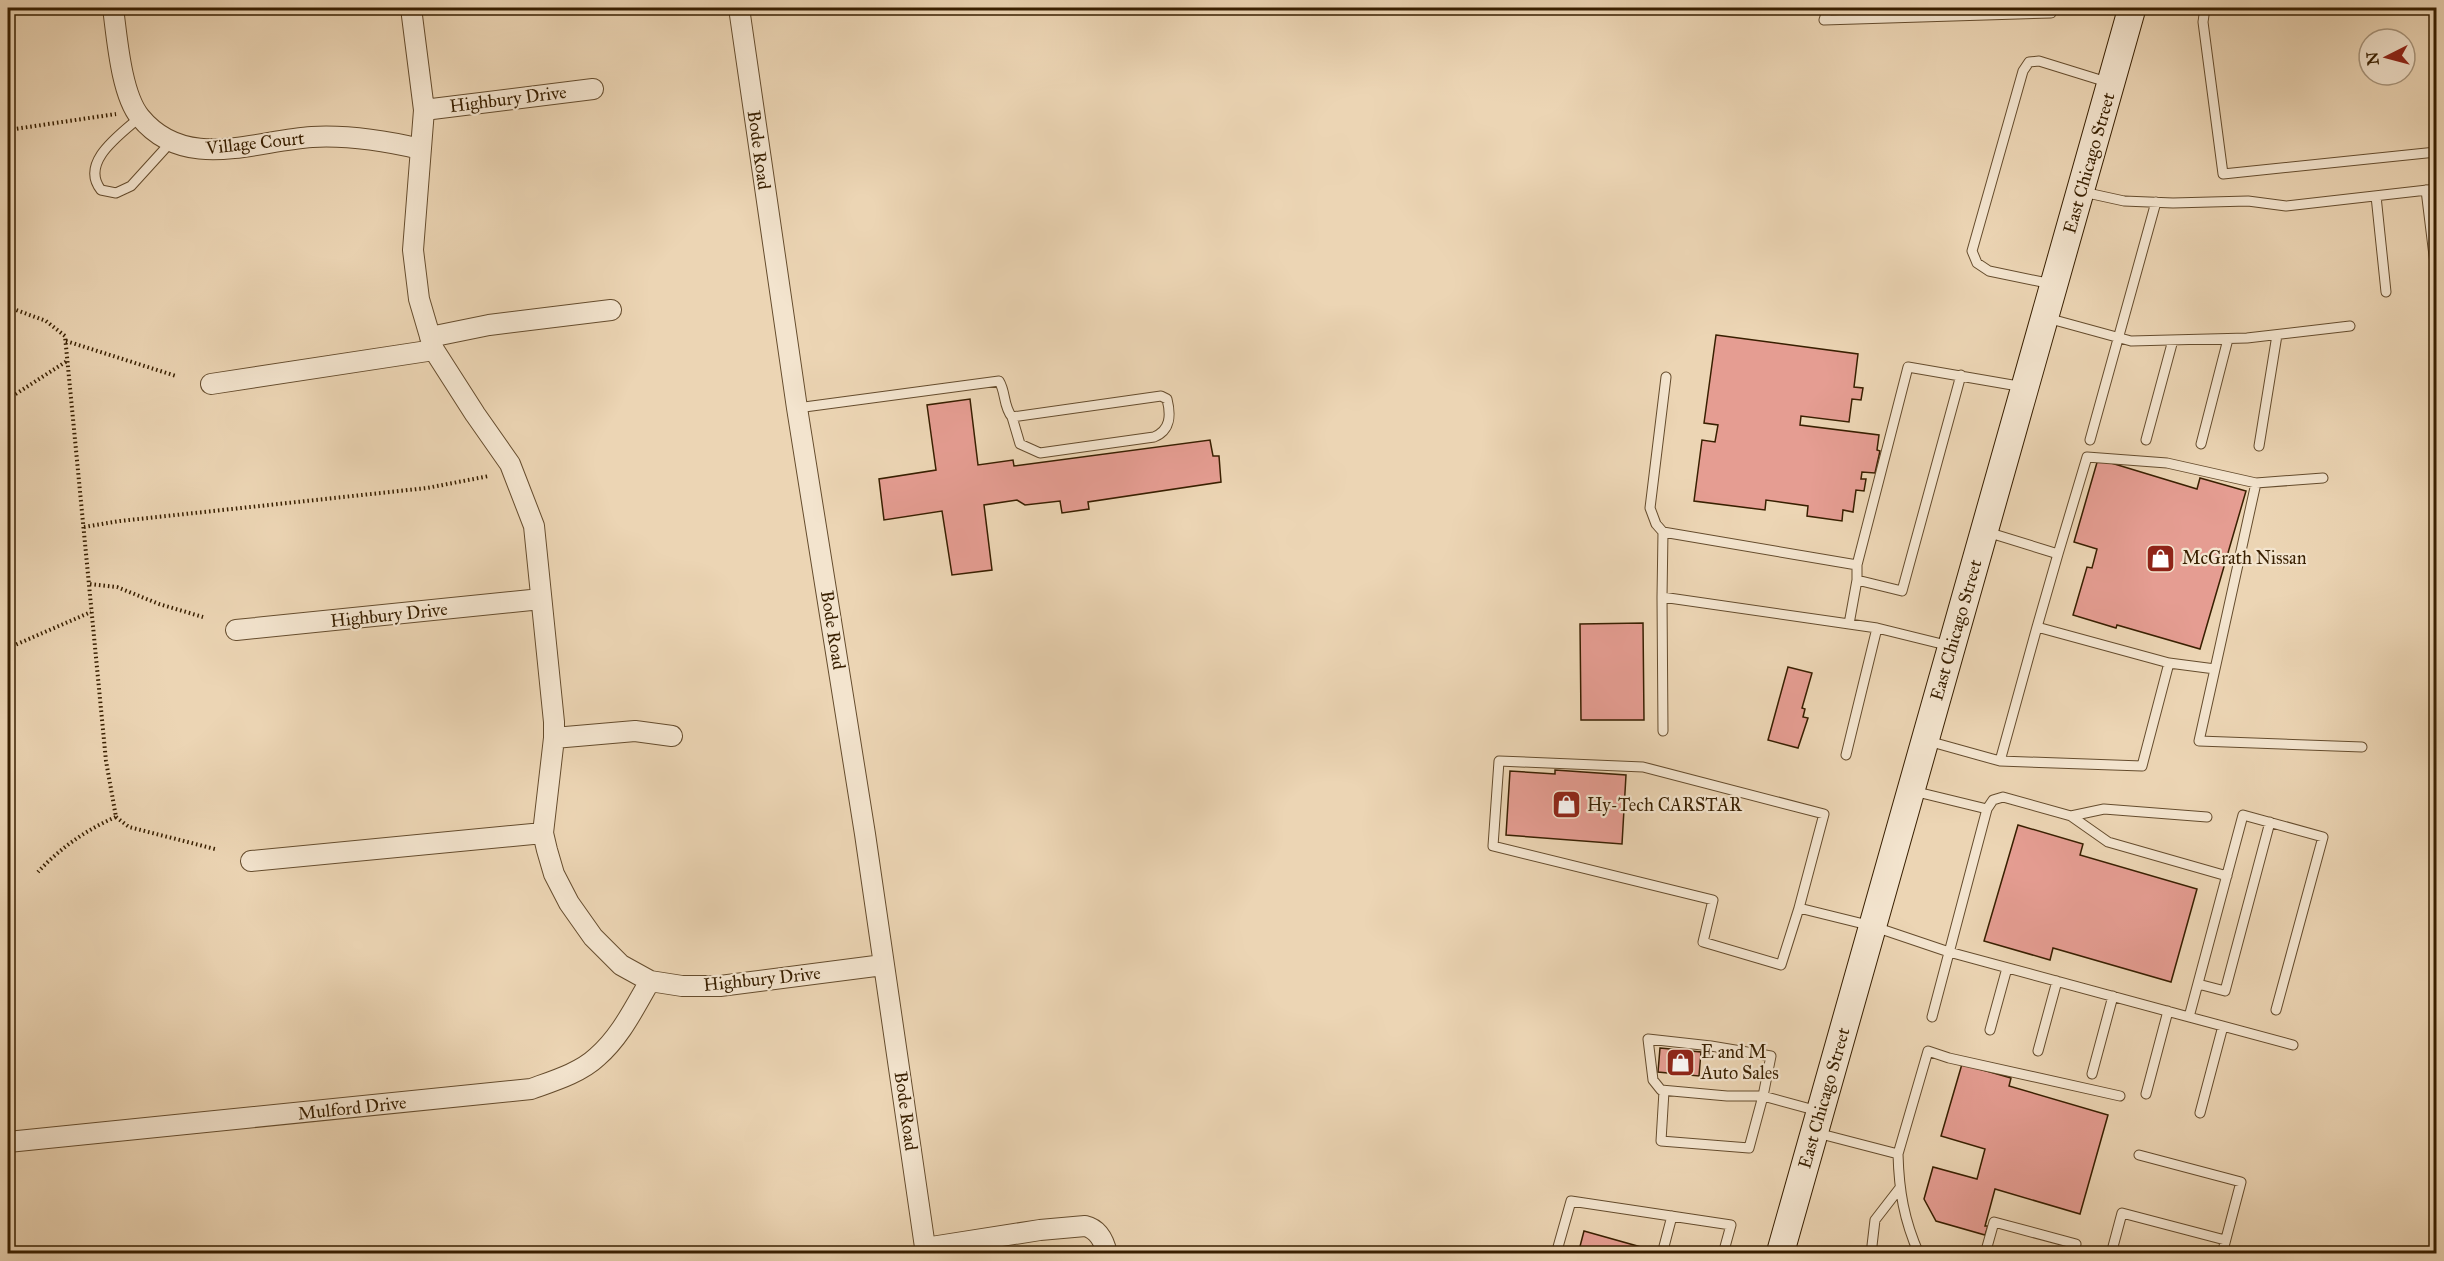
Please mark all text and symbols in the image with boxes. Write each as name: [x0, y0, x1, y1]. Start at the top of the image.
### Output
north arrow: [2357, 27, 2417, 87]
text: N: [2362, 50, 2383, 66]
street label: Highbury Drive: [448, 81, 568, 118]
street label: East Chicago Street: [2058, 89, 2121, 236]
street label: Bode Road: [743, 109, 775, 191]
street label: Village Court: [204, 127, 306, 160]
shop icon: McGrath Nissan: [2145, 542, 2177, 574]
place label: McGrath Nissan: [2182, 547, 2307, 569]
street label: East Chicago Street: [1925, 556, 1988, 703]
street label: Bode Road: [816, 589, 850, 671]
street label: Highbury Drive: [329, 598, 449, 633]
shop icon: Hy-Tech CARSTAR: [1550, 789, 1582, 821]
place label: Hy-Tech CARSTAR: [1587, 794, 1743, 816]
street label: Highbury Drive: [702, 962, 822, 997]
street label: East Chicago Street: [1793, 1024, 1856, 1171]
place label: E and M Auto Sales: [1700, 1041, 1779, 1084]
shop icon: E and M Auto Sales: [1664, 1046, 1696, 1078]
street label: Bode Road: [890, 1070, 922, 1152]
street label: Mulford Drive: [297, 1091, 407, 1125]

